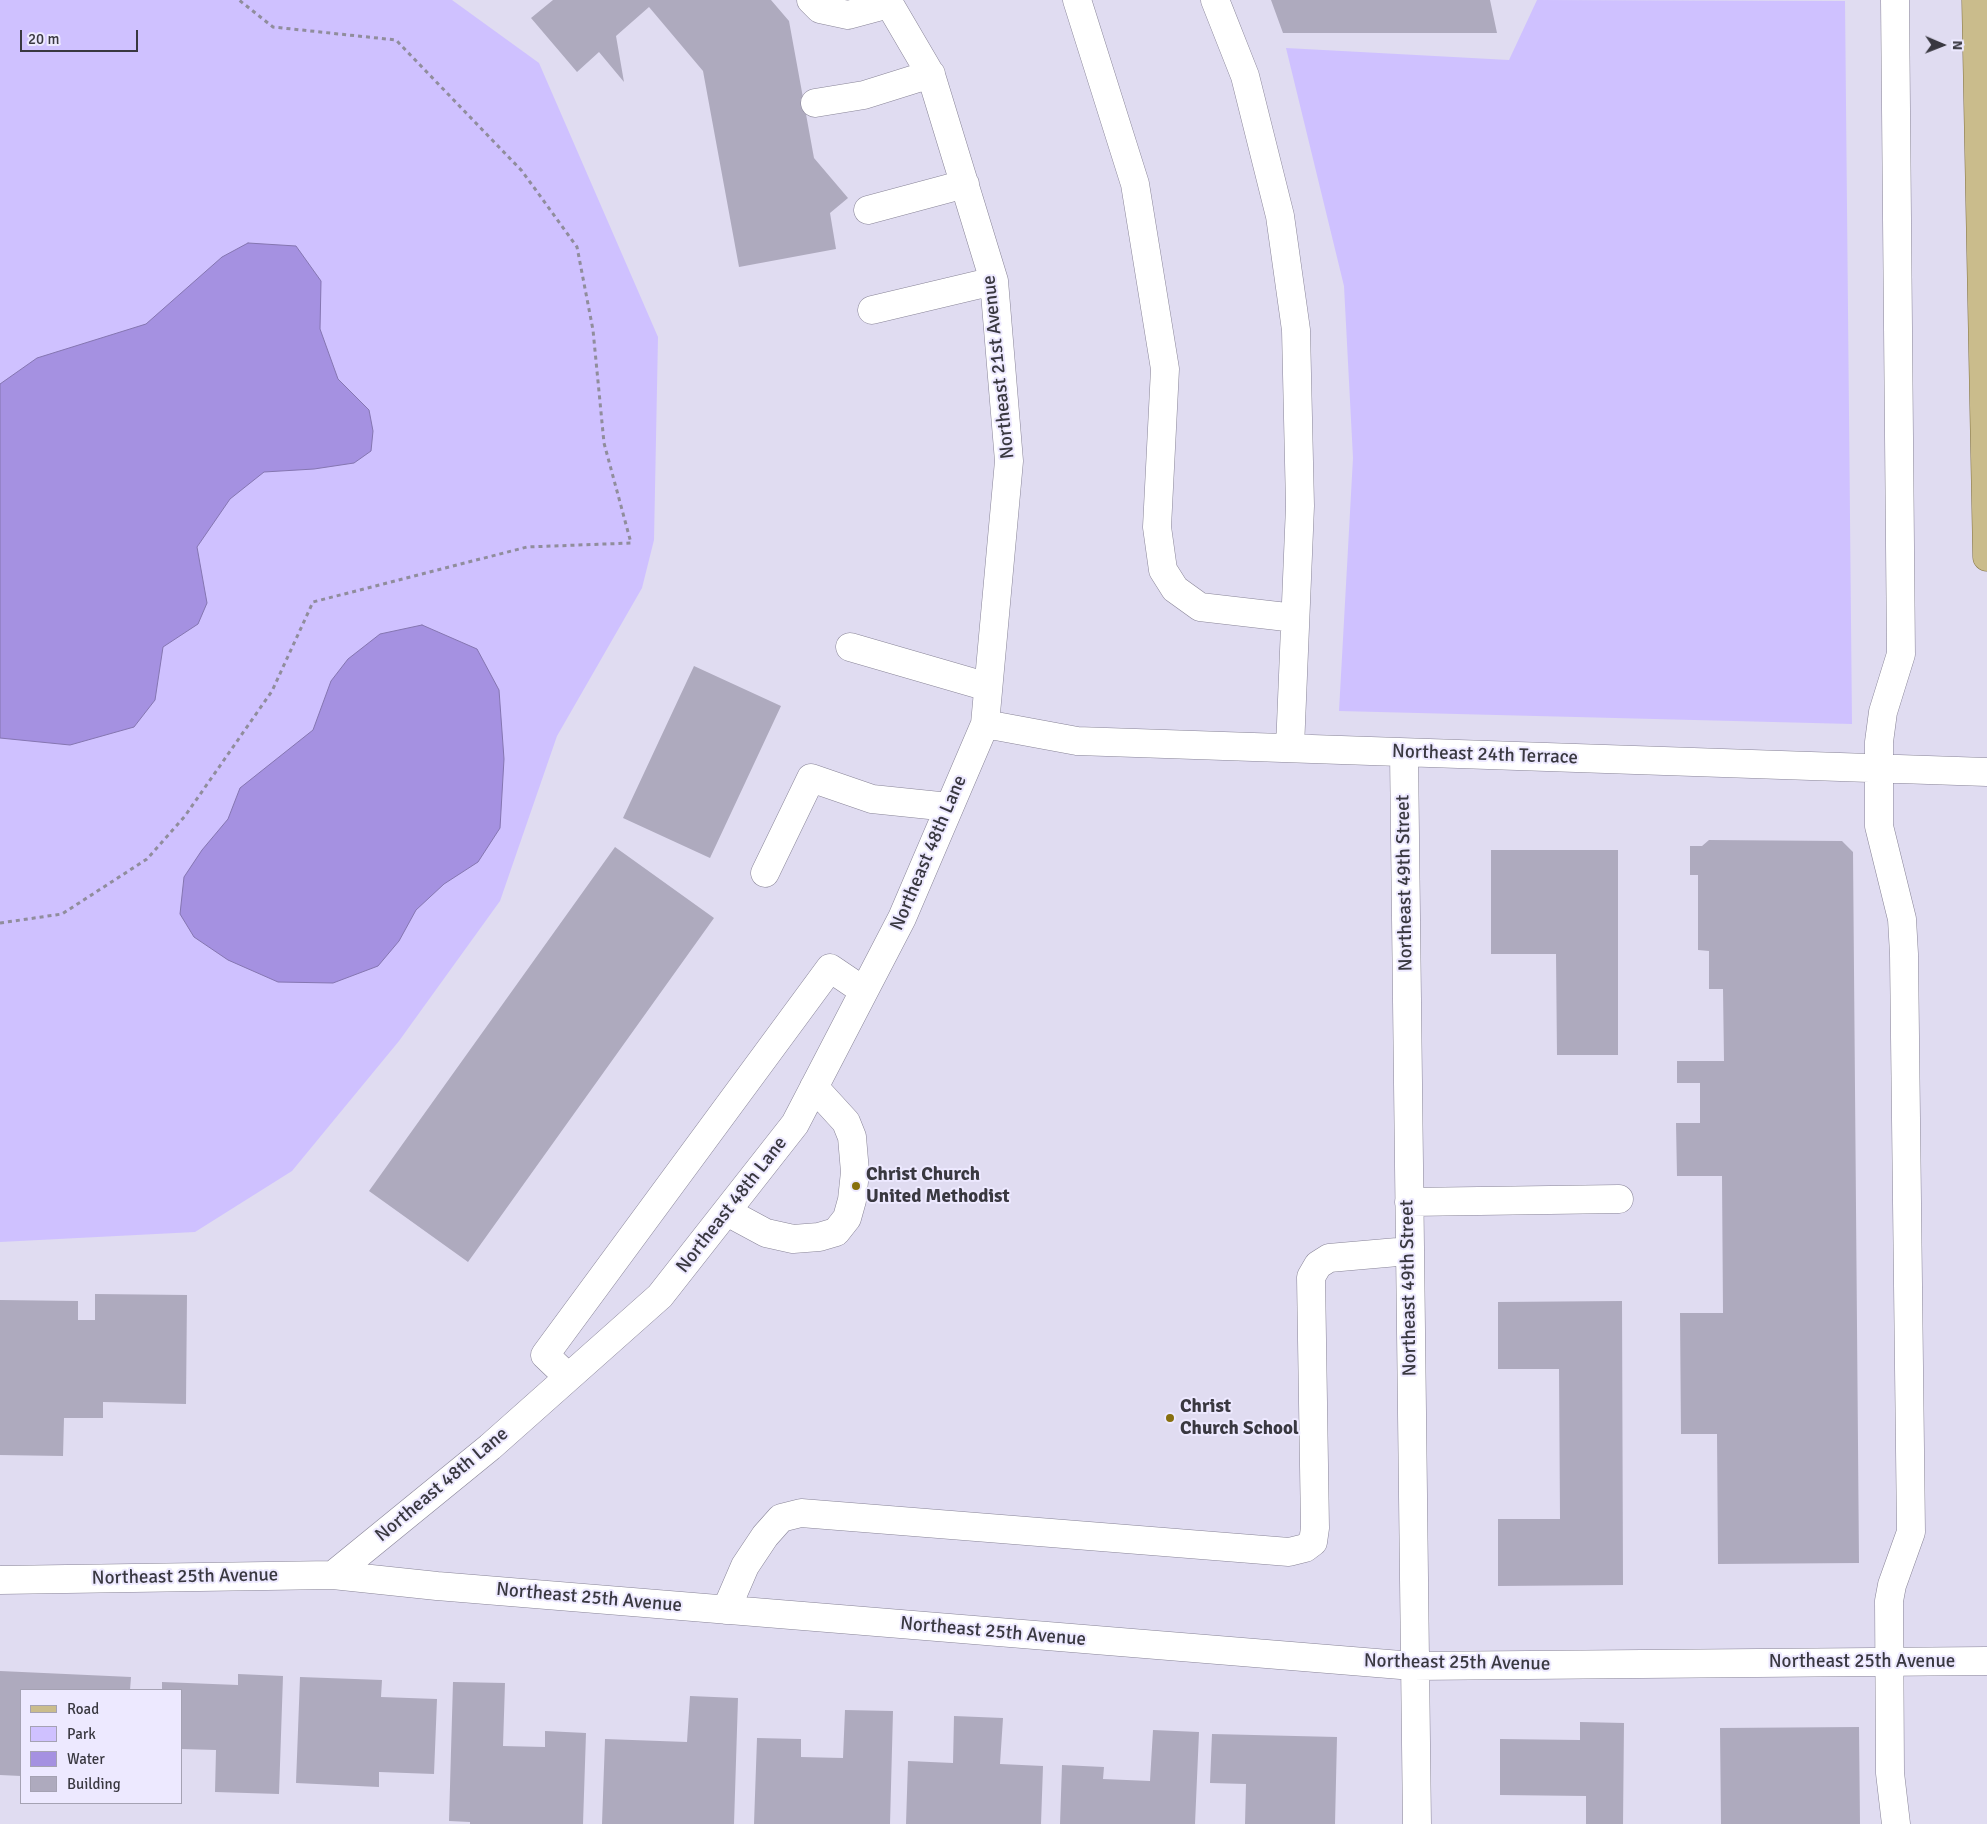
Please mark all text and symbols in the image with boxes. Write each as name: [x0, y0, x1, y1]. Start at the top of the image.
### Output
scale bar: [22, 20, 140, 52]
north arrow: [1917, 20, 1967, 70]
text: 20 m: [28, 30, 59, 48]
text: N: [1949, 40, 1966, 50]
street label: Northeast 21st Avenue: [978, 274, 1020, 460]
street label: Northeast 24th Terrace: [1392, 740, 1578, 770]
street label: Northeast 48th Lane: [886, 772, 972, 934]
street label: Northeast 49th Street: [1392, 794, 1418, 972]
street label: Northeast 48th Lane: [672, 1132, 792, 1278]
place label: Christ Church United Methodist: [866, 1164, 1010, 1208]
marker: Christ Church United Methodist: [850, 1180, 862, 1192]
street label: Northeast 49th Street: [1396, 1199, 1422, 1377]
place label: Christ Church School: [1180, 1396, 1299, 1440]
marker: Christ Church School: [1164, 1412, 1176, 1424]
street label: Northeast 48th Lane: [371, 1423, 513, 1547]
street label: Northeast 25th Avenue: [92, 1564, 278, 1590]
street label: Northeast 25th Avenue: [495, 1579, 683, 1617]
street label: Northeast 25th Avenue: [899, 1613, 1087, 1651]
street label: Northeast 25th Avenue: [1364, 1650, 1550, 1676]
street label: Northeast 25th Avenue: [1769, 1651, 1955, 1673]
legend: [20, 1689, 182, 1804]
text: Road: [67, 1700, 99, 1718]
text: Park: [67, 1725, 96, 1743]
text: Water: [67, 1750, 105, 1768]
text: Building: [67, 1775, 121, 1793]

